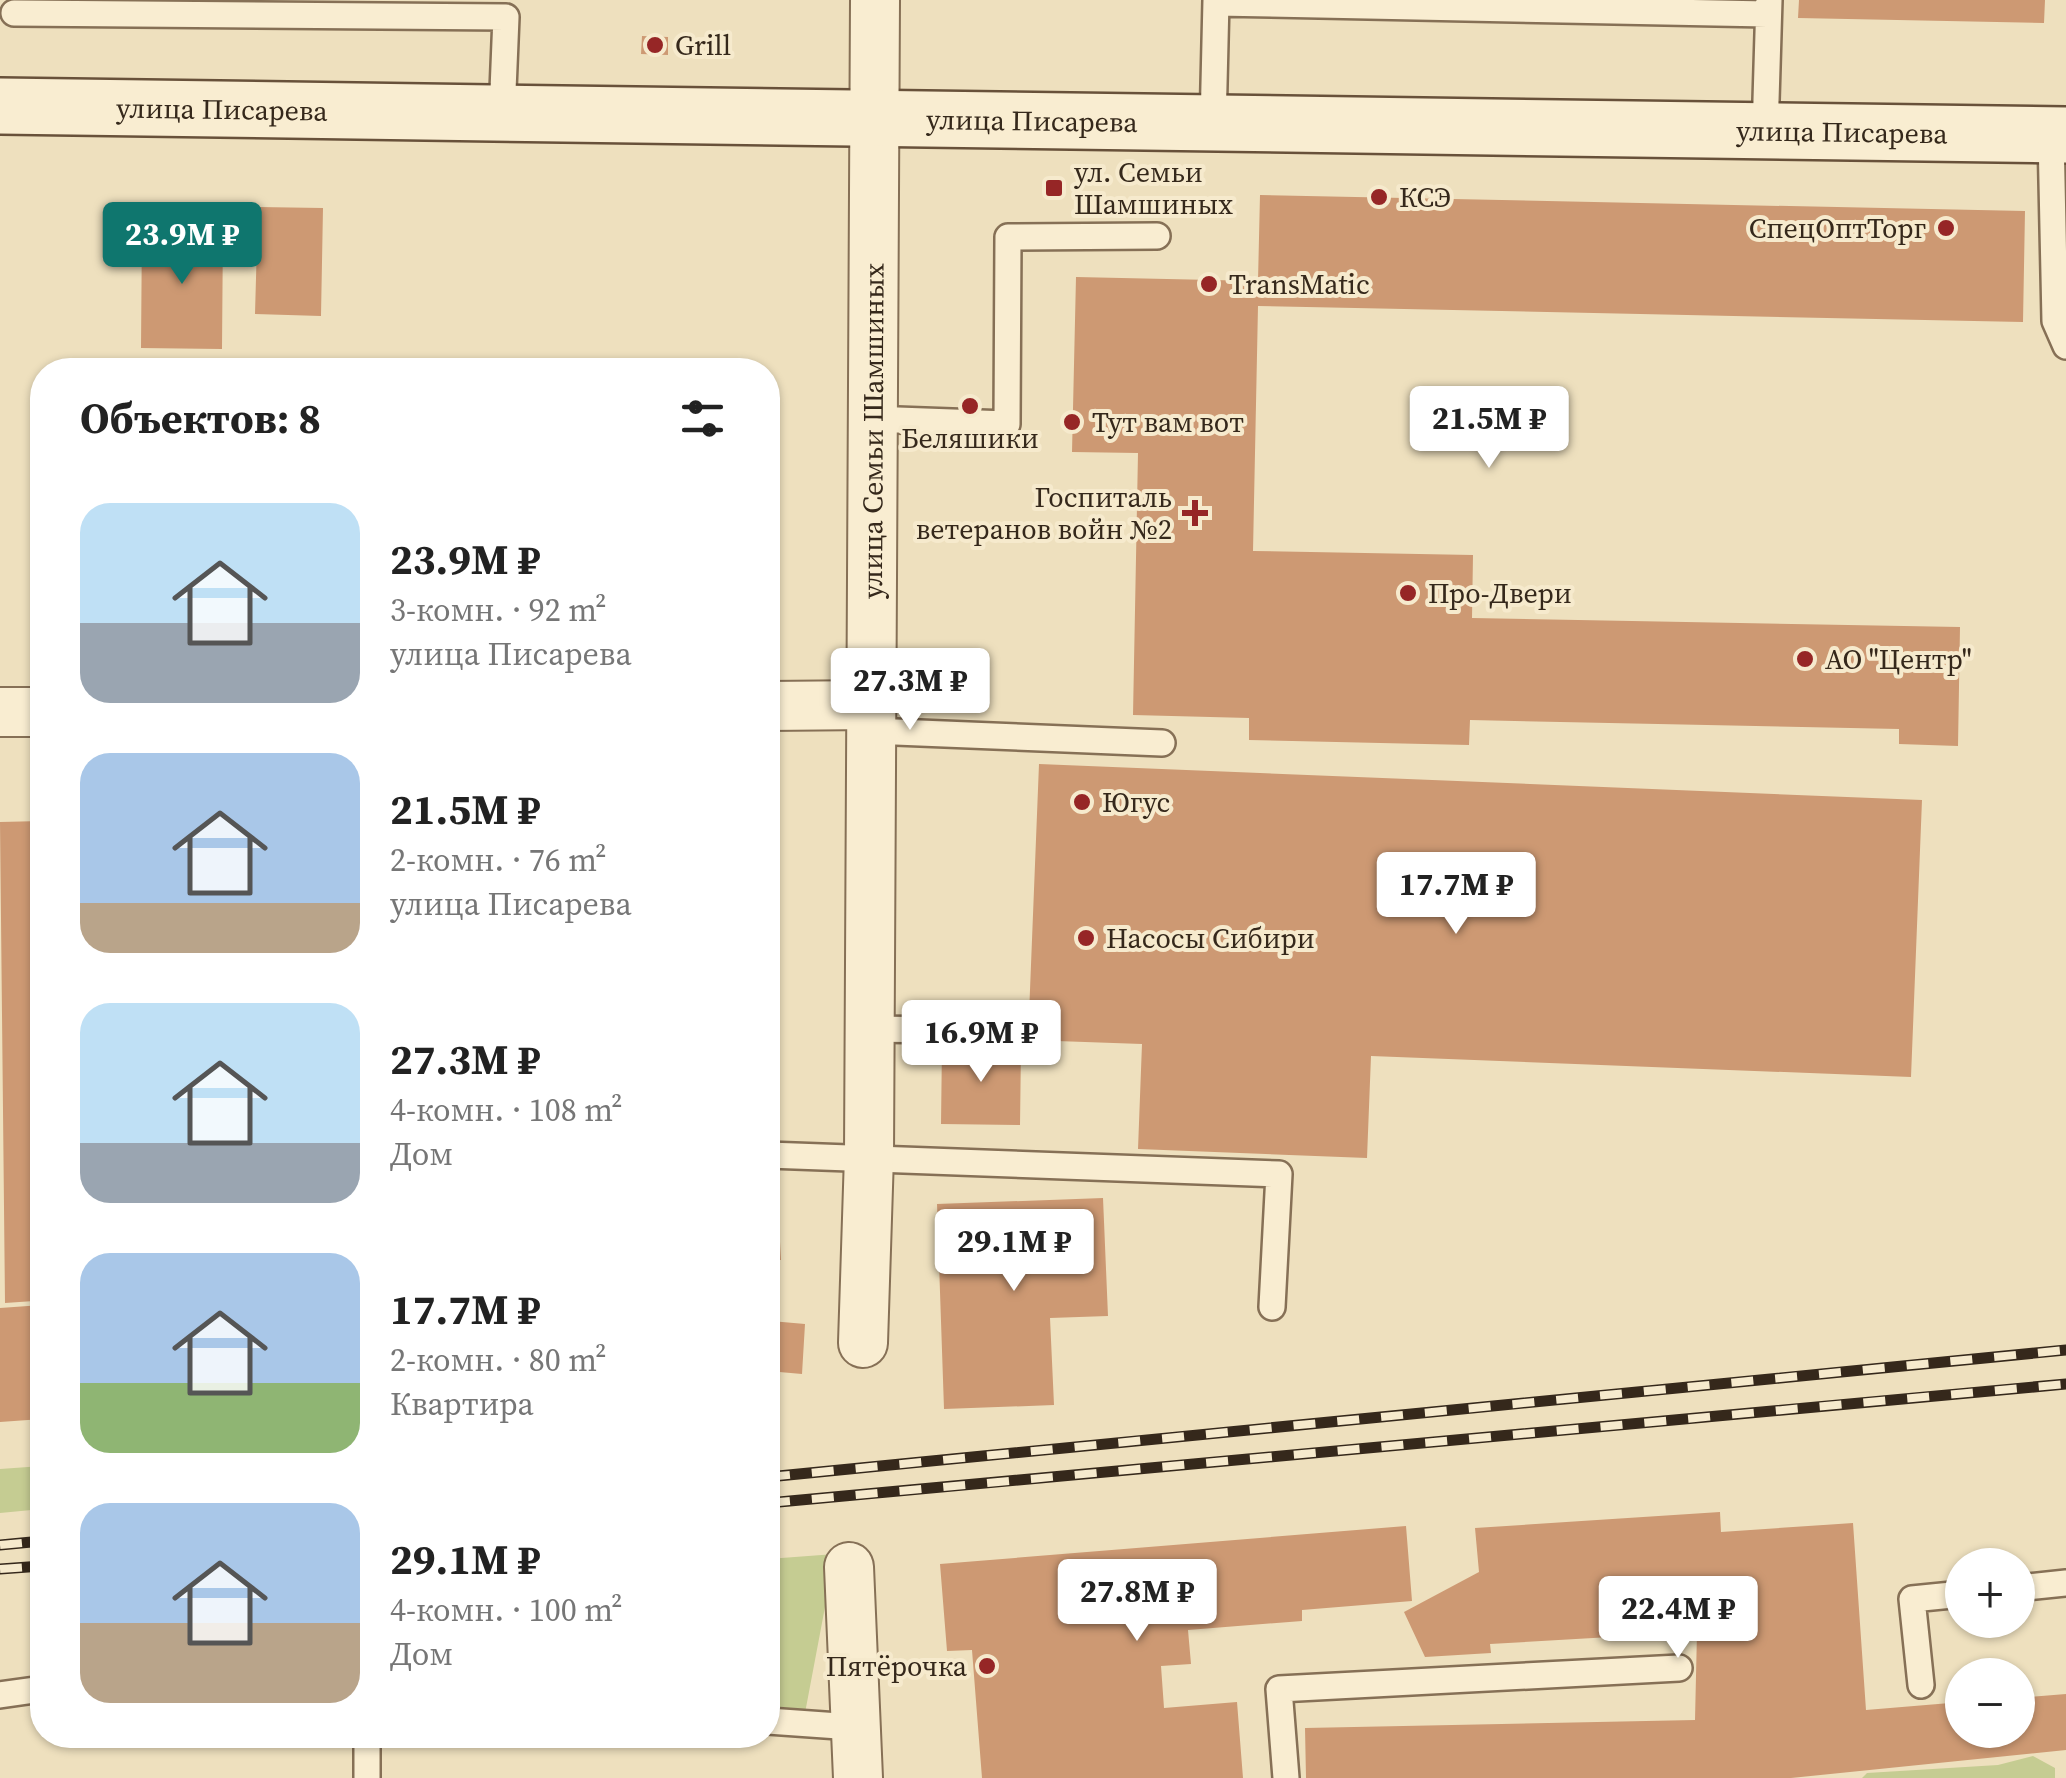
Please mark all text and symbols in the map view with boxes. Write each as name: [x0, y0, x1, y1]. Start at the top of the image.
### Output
place label: Grill: [675, 26, 731, 64]
marker: Grill: [644, 34, 666, 56]
street label: улица Писарева: [116, 89, 329, 130]
street label: улица Писарева: [926, 100, 1139, 141]
street label: улица Писарева: [1736, 111, 1949, 152]
place label: ул. Семьи Шамшиных: [1074, 153, 1233, 223]
marker: ул. Семьи Шамшиных: [1043, 177, 1065, 199]
place label: КСЭ: [1399, 178, 1451, 216]
marker: КСЭ: [1368, 186, 1390, 208]
pin: 23.9M ₽: [90, 202, 274, 287]
place label: СпецОптТорг: [1749, 209, 1926, 247]
text: 23.9M ₽: [125, 212, 239, 256]
marker: СпецОптТорг: [1935, 217, 1957, 239]
street label: улица Семьи Шамшиных: [853, 263, 893, 599]
place label: TransMatic: [1229, 265, 1370, 303]
marker: TransMatic: [1198, 273, 1220, 295]
pin: 21.5M ₽: [1397, 386, 1581, 471]
text: Объектов: 8: [80, 389, 321, 447]
icon: filters: [675, 391, 730, 446]
marker: Беляшики: [959, 395, 981, 417]
text: 21.5M ₽: [1432, 396, 1546, 440]
place label: Тут вам вот: [1092, 403, 1244, 441]
marker: Тут вам вот: [1061, 411, 1083, 433]
place label: Беляшики: [901, 419, 1039, 457]
place label: Госпиталь ветеранов войн №2: [916, 478, 1172, 548]
marker: Госпиталь ветеранов войн №2: [1182, 500, 1208, 526]
text: 23.9M ₽: [390, 530, 540, 588]
icon: home: [160, 543, 280, 663]
place label: Про-Двери: [1428, 574, 1572, 612]
marker: Про-Двери: [1397, 582, 1419, 604]
text: 3-комн. · 92 m²: [390, 588, 607, 632]
text: улица Писарева: [390, 632, 632, 676]
place label: АО "Центр": [1825, 640, 1972, 678]
pin: 27.3M ₽: [818, 648, 1002, 733]
marker: АО "Центр": [1794, 648, 1816, 670]
text: 27.3M ₽: [853, 658, 967, 702]
text: 21.5M ₽: [390, 780, 540, 838]
place label: Югус: [1102, 783, 1170, 821]
marker: Югус: [1071, 791, 1093, 813]
icon: home: [160, 793, 280, 913]
text: 2-комн. · 76 m²: [390, 838, 607, 882]
pin: 17.7M ₽: [1364, 852, 1548, 937]
text: 17.7M ₽: [1399, 862, 1513, 906]
text: улица Писарева: [390, 882, 632, 926]
place label: Насосы Сибири: [1106, 919, 1315, 957]
marker: Насосы Сибири: [1075, 927, 1097, 949]
pin: 16.9M ₽: [889, 1000, 1073, 1085]
text: 16.9M ₽: [924, 1010, 1038, 1054]
text: 27.3M ₽: [390, 1030, 540, 1088]
icon: home: [160, 1043, 280, 1163]
text: 4-комн. · 108 m²: [390, 1088, 623, 1132]
text: Дом: [390, 1132, 453, 1176]
pin: 29.1M ₽: [922, 1209, 1106, 1294]
text: 29.1M ₽: [957, 1219, 1071, 1263]
text: 17.7M ₽: [390, 1280, 540, 1338]
icon: home: [160, 1293, 280, 1413]
text: 2-комн. · 80 m²: [390, 1338, 607, 1382]
text: Квартира: [390, 1382, 534, 1426]
text: 29.1M ₽: [390, 1530, 540, 1588]
icon: home: [160, 1543, 280, 1663]
map controls: [1945, 1548, 2035, 1748]
button: +: [1945, 1548, 2035, 1638]
pin: 27.8M ₽: [1045, 1559, 1229, 1644]
text: 27.8M ₽: [1080, 1569, 1194, 1613]
pin: 22.4M ₽: [1586, 1576, 1770, 1661]
text: 22.4M ₽: [1621, 1586, 1735, 1630]
text: 4-комн. · 100 m²: [390, 1588, 623, 1632]
text: Дом: [390, 1632, 453, 1676]
place label: Пятёрочка: [826, 1647, 968, 1685]
marker: Пятёрочка: [976, 1655, 998, 1677]
button: −: [1945, 1658, 2035, 1748]

